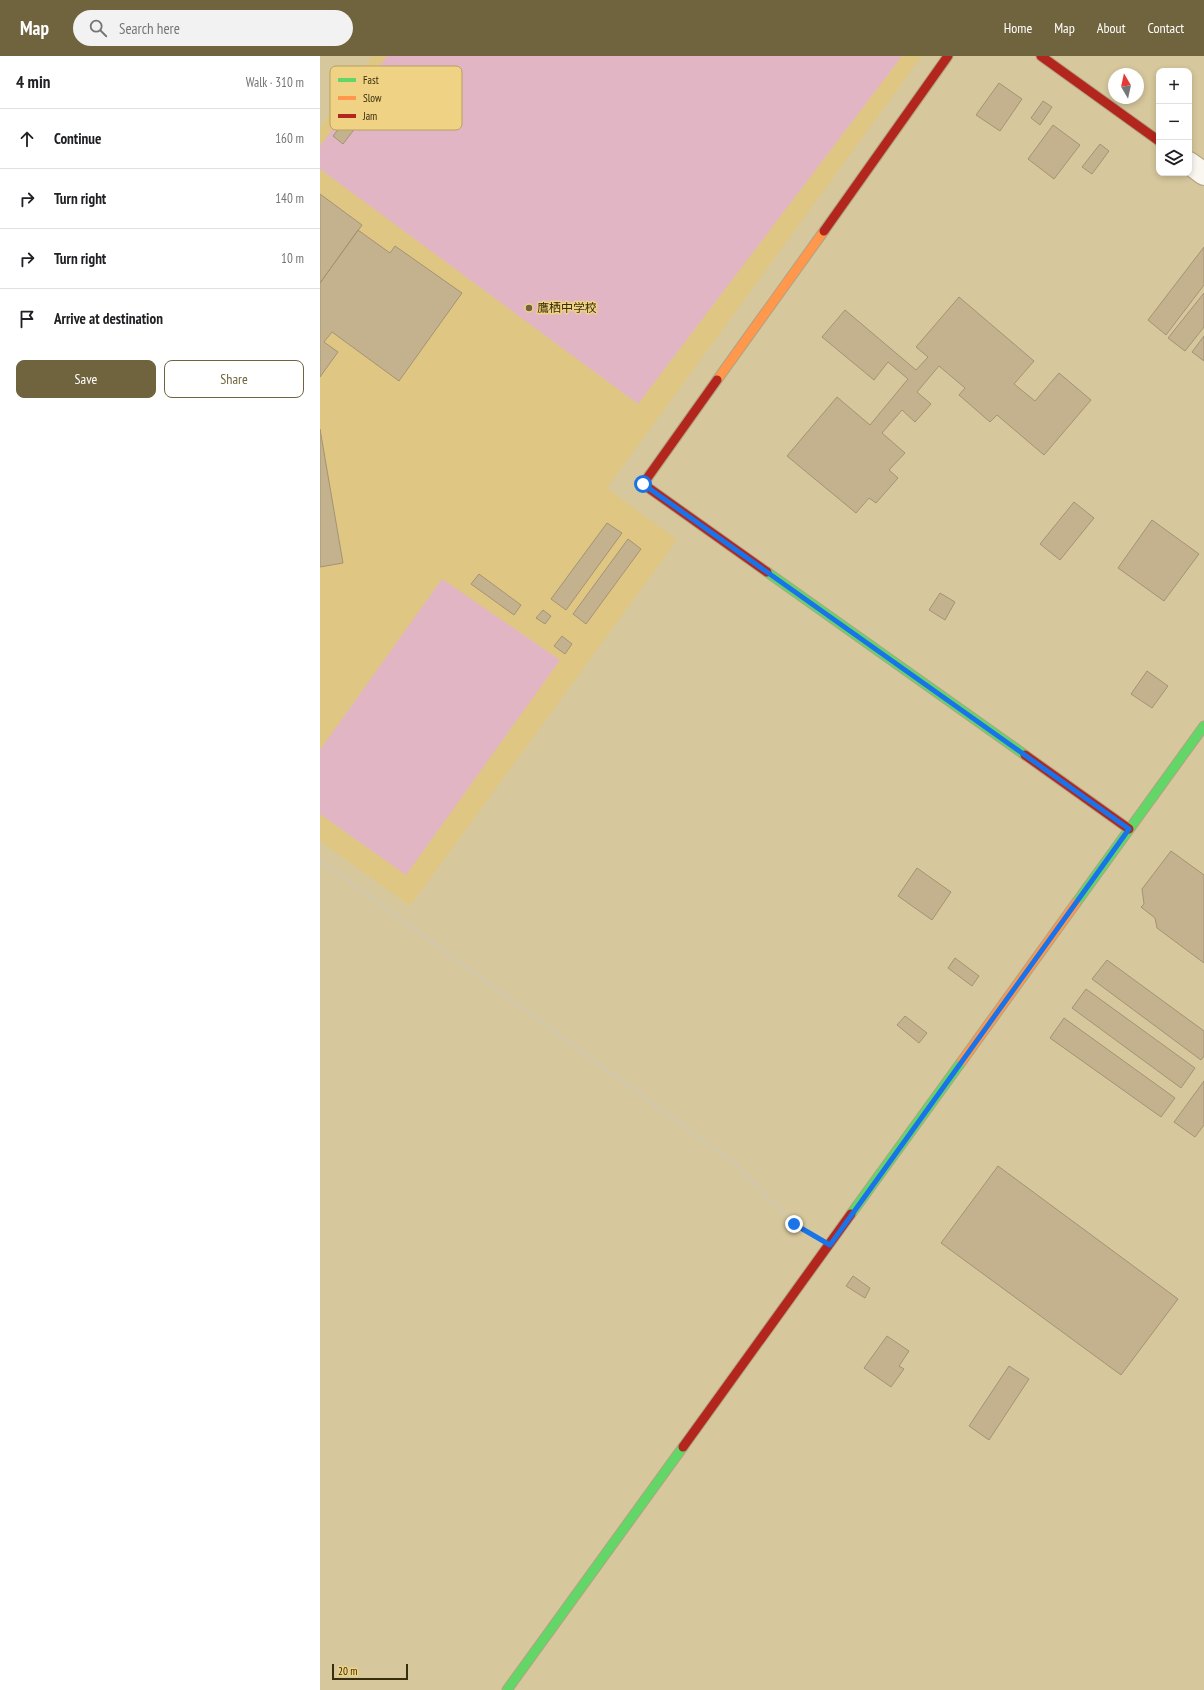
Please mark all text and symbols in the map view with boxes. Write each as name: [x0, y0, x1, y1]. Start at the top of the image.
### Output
search box: [73, 10, 353, 46]
text: Map: [20, 16, 49, 40]
icon: search: [87, 17, 109, 39]
text: Search here: [119, 19, 180, 38]
text: Home: [1004, 19, 1032, 37]
text: Map: [1054, 19, 1075, 37]
text: About: [1097, 19, 1126, 37]
text: Contact: [1148, 19, 1184, 37]
legend: [330, 66, 462, 130]
north arrow: [1108, 68, 1144, 104]
map controls: [1156, 68, 1192, 176]
button: +: [1156, 68, 1192, 104]
text: 4 min: [16, 71, 50, 93]
text: Fast: [363, 73, 379, 87]
text: Walk · 310 m: [246, 74, 304, 91]
text: Slow: [363, 91, 382, 105]
button: −: [1156, 104, 1192, 140]
text: Jam: [362, 109, 377, 123]
icon: ahead: [16, 128, 38, 150]
text: Continue: [54, 129, 101, 148]
text: 160 m: [275, 130, 304, 147]
button: layers: [1156, 140, 1192, 176]
icon: right: [16, 188, 38, 210]
text: Turn right: [54, 189, 106, 208]
text: 140 m: [275, 190, 304, 207]
icon: right: [16, 248, 38, 270]
text: Turn right: [54, 249, 106, 268]
text: 10 m: [281, 250, 304, 267]
place label: 鷹栖中学校: [537, 300, 597, 315]
marker: 鷹栖中学校: [524, 303, 534, 313]
icon: arrive: [16, 308, 38, 330]
text: Arrive at destination: [54, 309, 163, 328]
button: Save: [16, 360, 156, 398]
button: Share: [164, 360, 304, 398]
route start: [634, 475, 652, 493]
route end: [785, 1215, 803, 1233]
scale bar: [332, 1662, 408, 1681]
text: 20 m: [338, 1664, 357, 1678]

